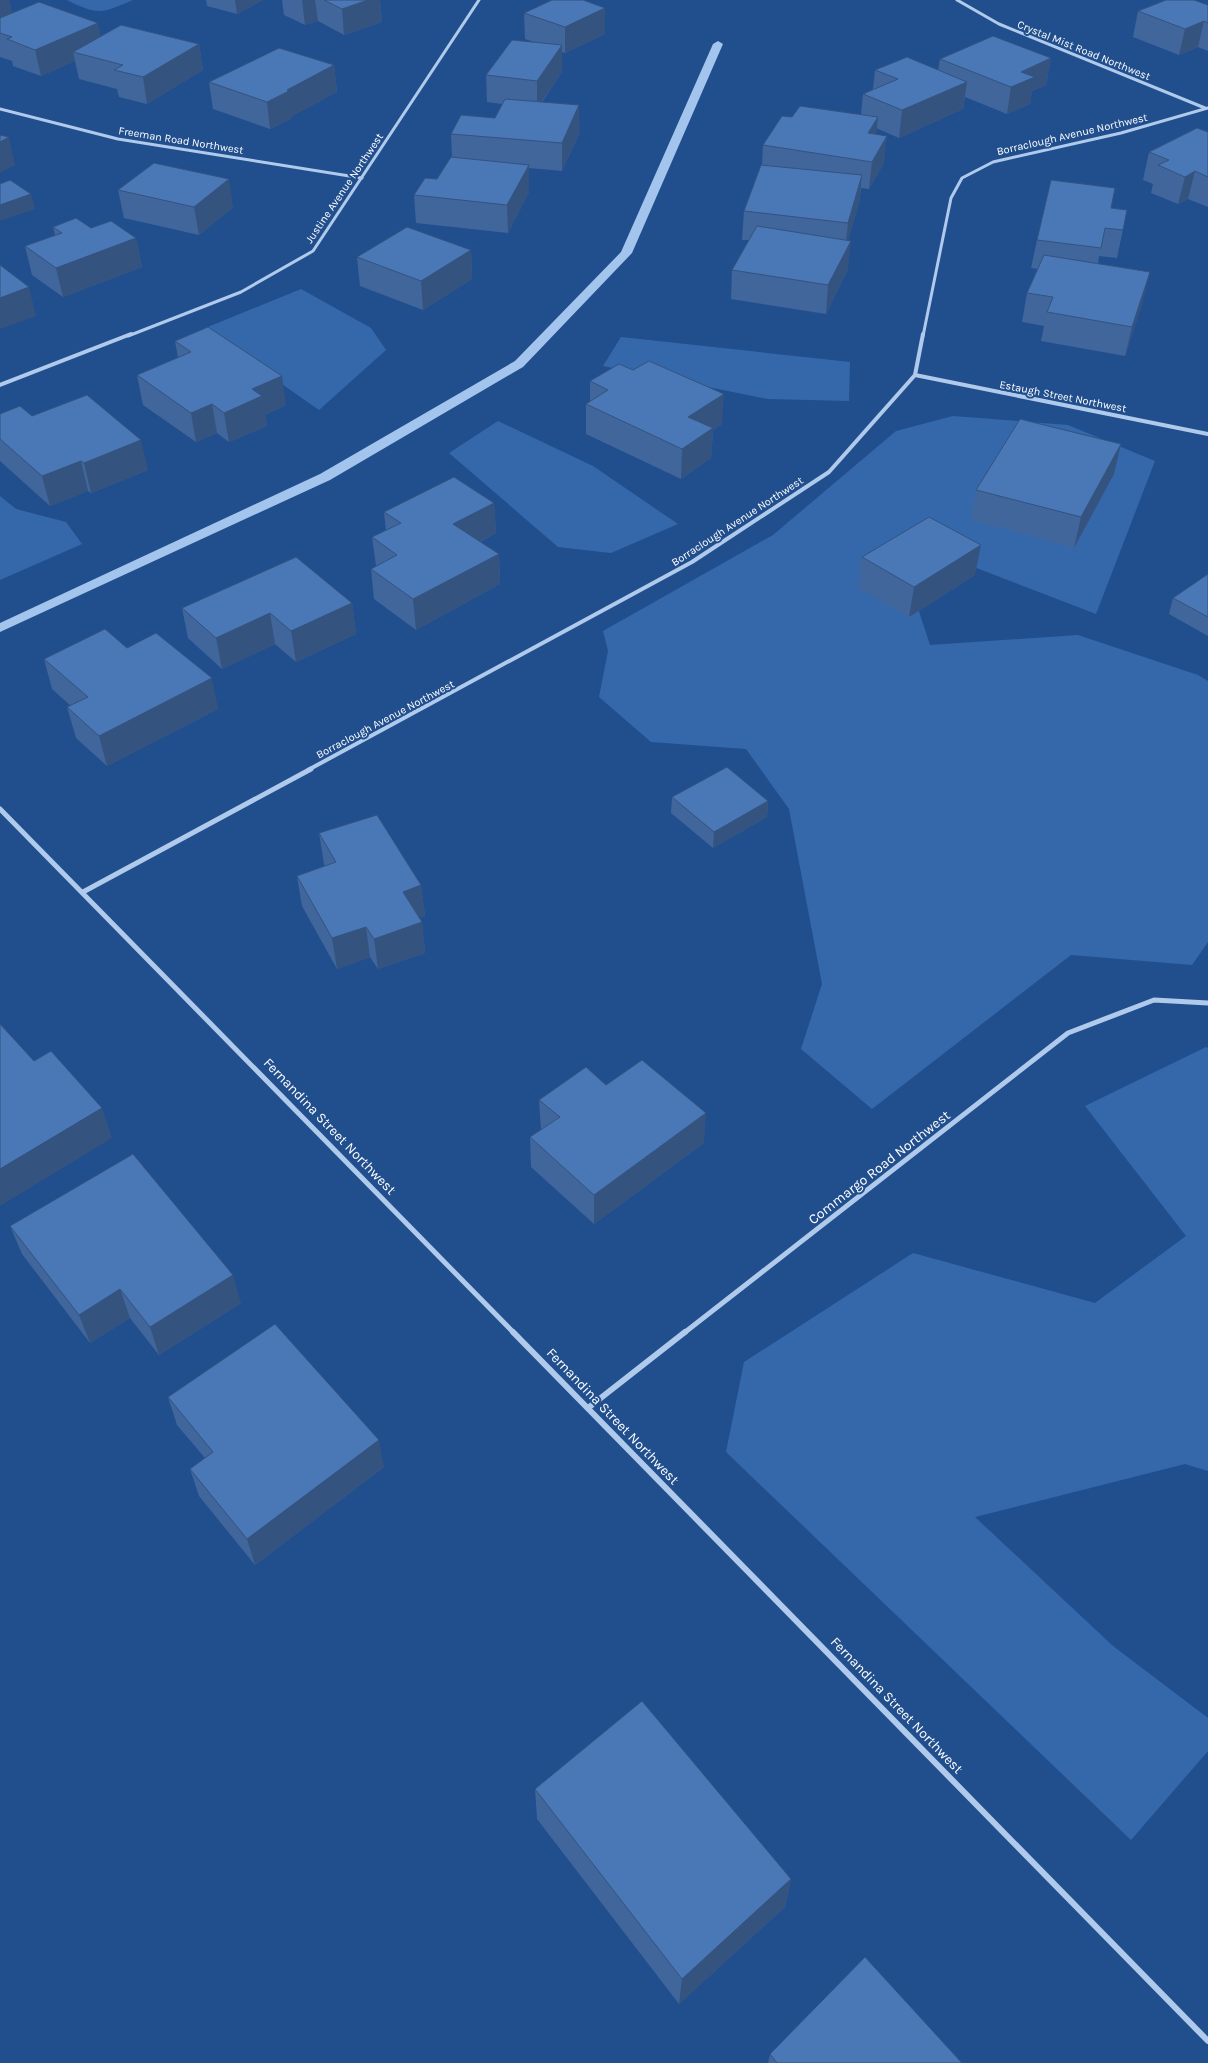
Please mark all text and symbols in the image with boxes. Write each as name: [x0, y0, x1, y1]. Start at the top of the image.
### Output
street label: Crystal Mist Road Northwest: [1015, 18, 1152, 83]
street label: Borraclough Avenue Northwest: [995, 111, 1149, 158]
street label: Freeman Road Northwest: [117, 124, 244, 157]
street label: Justine Avenue Northwest: [303, 131, 386, 246]
street label: Estaugh Street Northwest: [998, 378, 1127, 415]
street label: Borraclough Avenue Northwest: [669, 474, 806, 569]
street label: Borraclough Avenue Northwest: [314, 677, 456, 761]
street label: Fernandina Street Northwest: [260, 1054, 399, 1198]
street label: Commargo Road Northwest: [805, 1107, 954, 1228]
street label: Fernandina Street Northwest: [543, 1344, 682, 1488]
street label: Fernandina Street Northwest: [827, 1633, 966, 1777]

